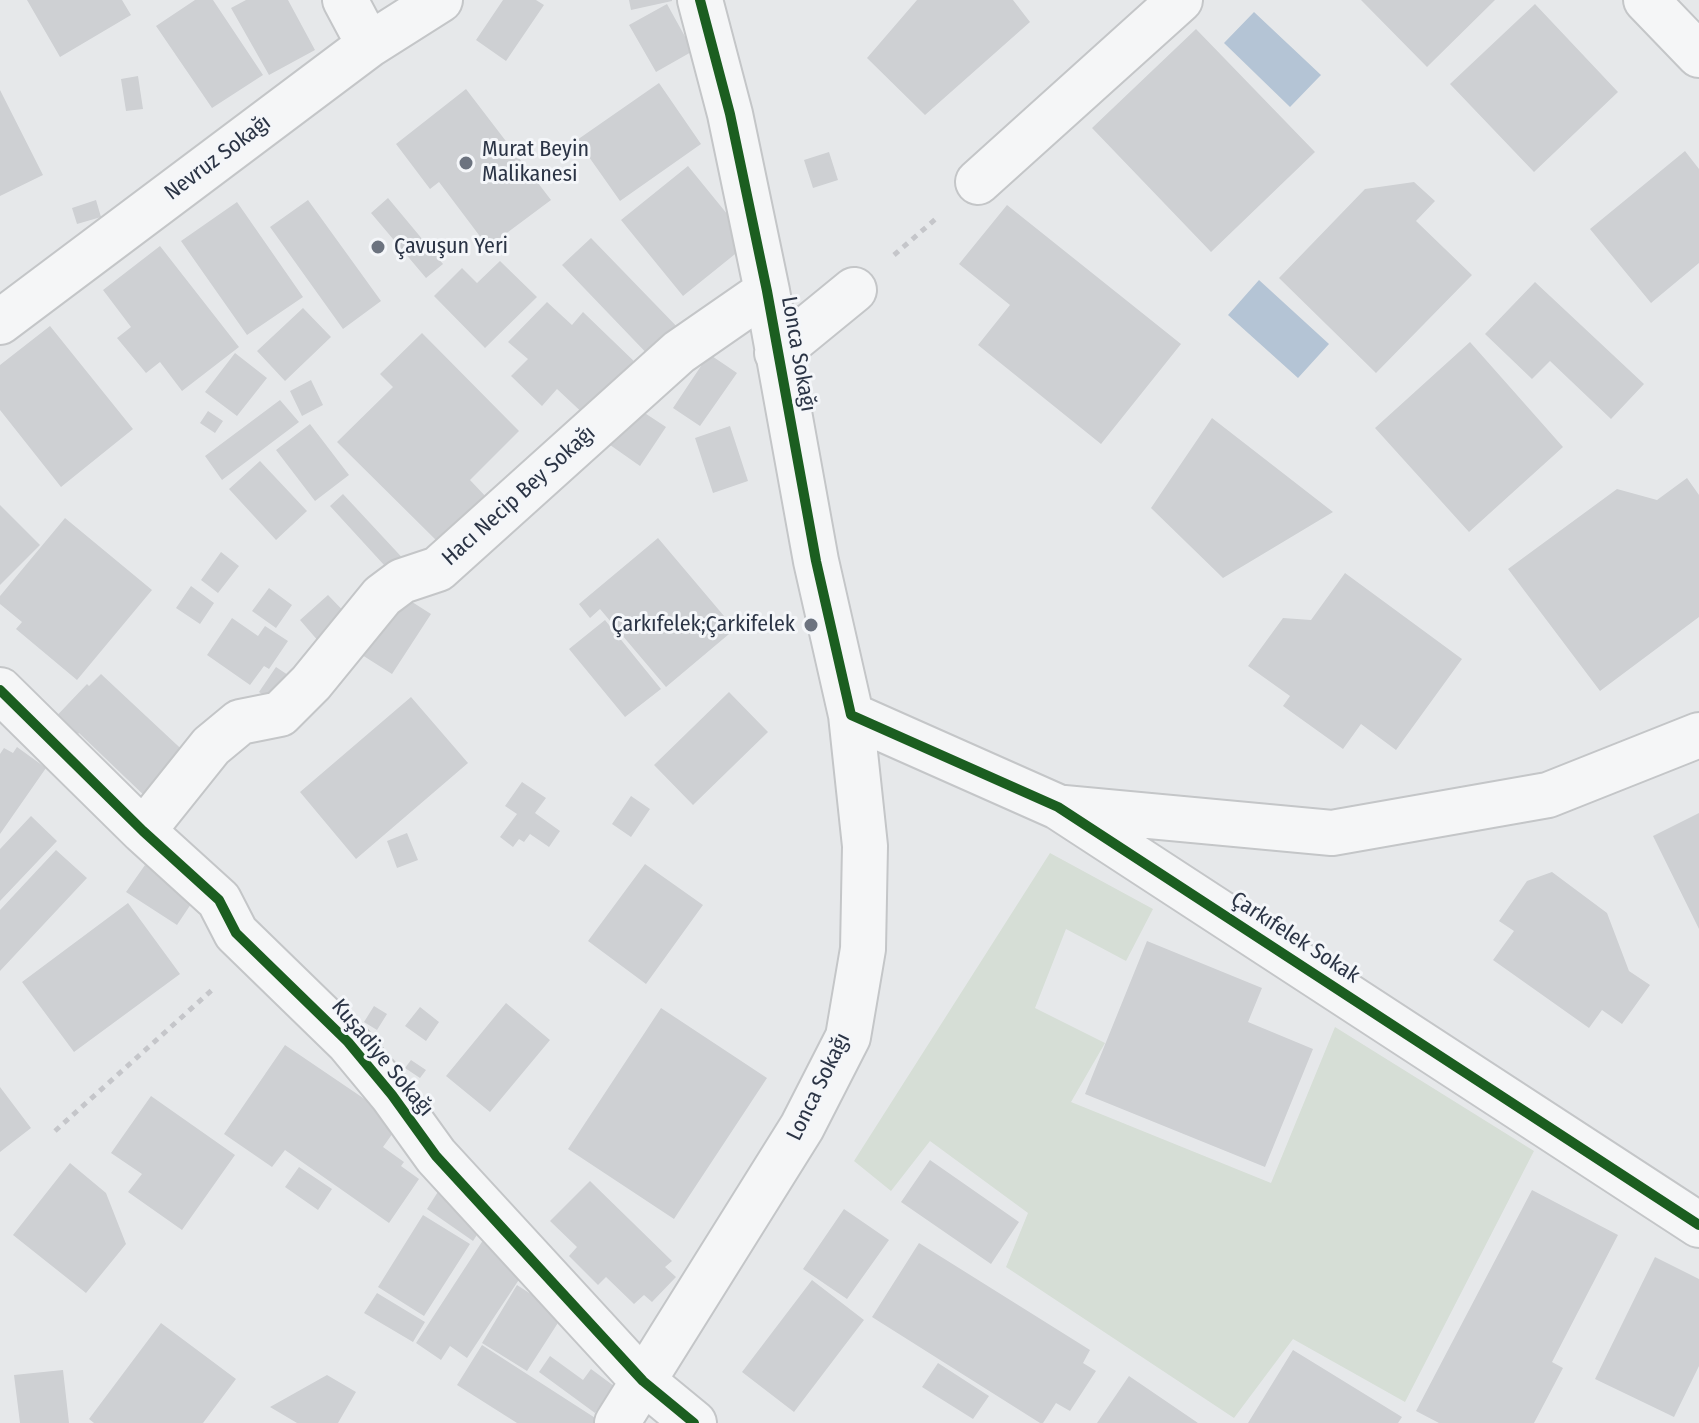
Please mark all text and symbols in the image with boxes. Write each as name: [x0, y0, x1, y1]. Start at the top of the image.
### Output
street label: Nevruz Sokağı: [160, 110, 276, 206]
place label: Murat Beyin Malikanesi: [482, 137, 589, 188]
marker: Murat Beyin Malikanesi: [457, 154, 475, 172]
place label: Çavuşun Yeri: [394, 234, 508, 260]
marker: Çavuşun Yeri: [369, 238, 387, 256]
street label: Lonca Sokağı: [775, 294, 821, 414]
street label: Hacı Necip Bey Sokağı: [437, 420, 601, 572]
place label: Çarkıfelek;Çarkifelek: [611, 612, 795, 638]
marker: Çarkıfelek;Çarkifelek: [802, 616, 820, 634]
street label: Çarkıfelek Sokak: [1226, 887, 1364, 989]
street label: Kuşadiye Sokağı: [325, 994, 439, 1122]
street label: Lonca Sokağı: [782, 1029, 856, 1145]

